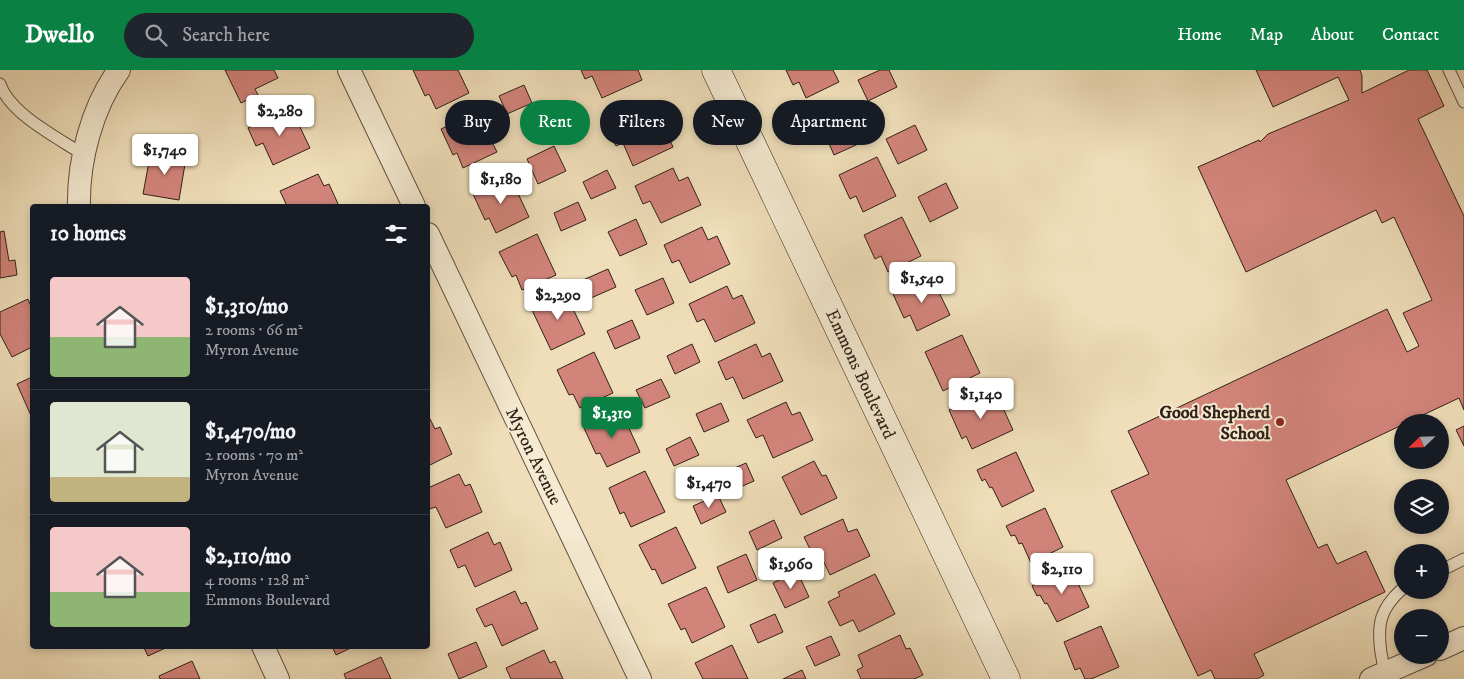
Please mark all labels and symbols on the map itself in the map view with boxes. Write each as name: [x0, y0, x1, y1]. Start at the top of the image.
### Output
pin: $2,280: [239, 94, 321, 137]
pin: $1,740: [124, 134, 206, 176]
pin: $1,180: [460, 162, 542, 205]
pin: $1,540: [881, 262, 963, 304]
pin: $2,290: [517, 278, 599, 321]
street label: Emmons Boulevard: [820, 306, 900, 443]
pin: $1,140: [940, 378, 1022, 420]
pin: $1,310: [571, 396, 653, 439]
place label: Good Shepherd School: [1159, 402, 1271, 445]
street label: Myron Avenue: [500, 404, 566, 509]
north arrow: [1394, 414, 1449, 469]
marker: Good Shepherd School: [1274, 416, 1286, 428]
pin: $1,470: [668, 466, 750, 509]
pin: $1,960: [750, 548, 832, 590]
pin: $2,110: [1021, 552, 1103, 595]

